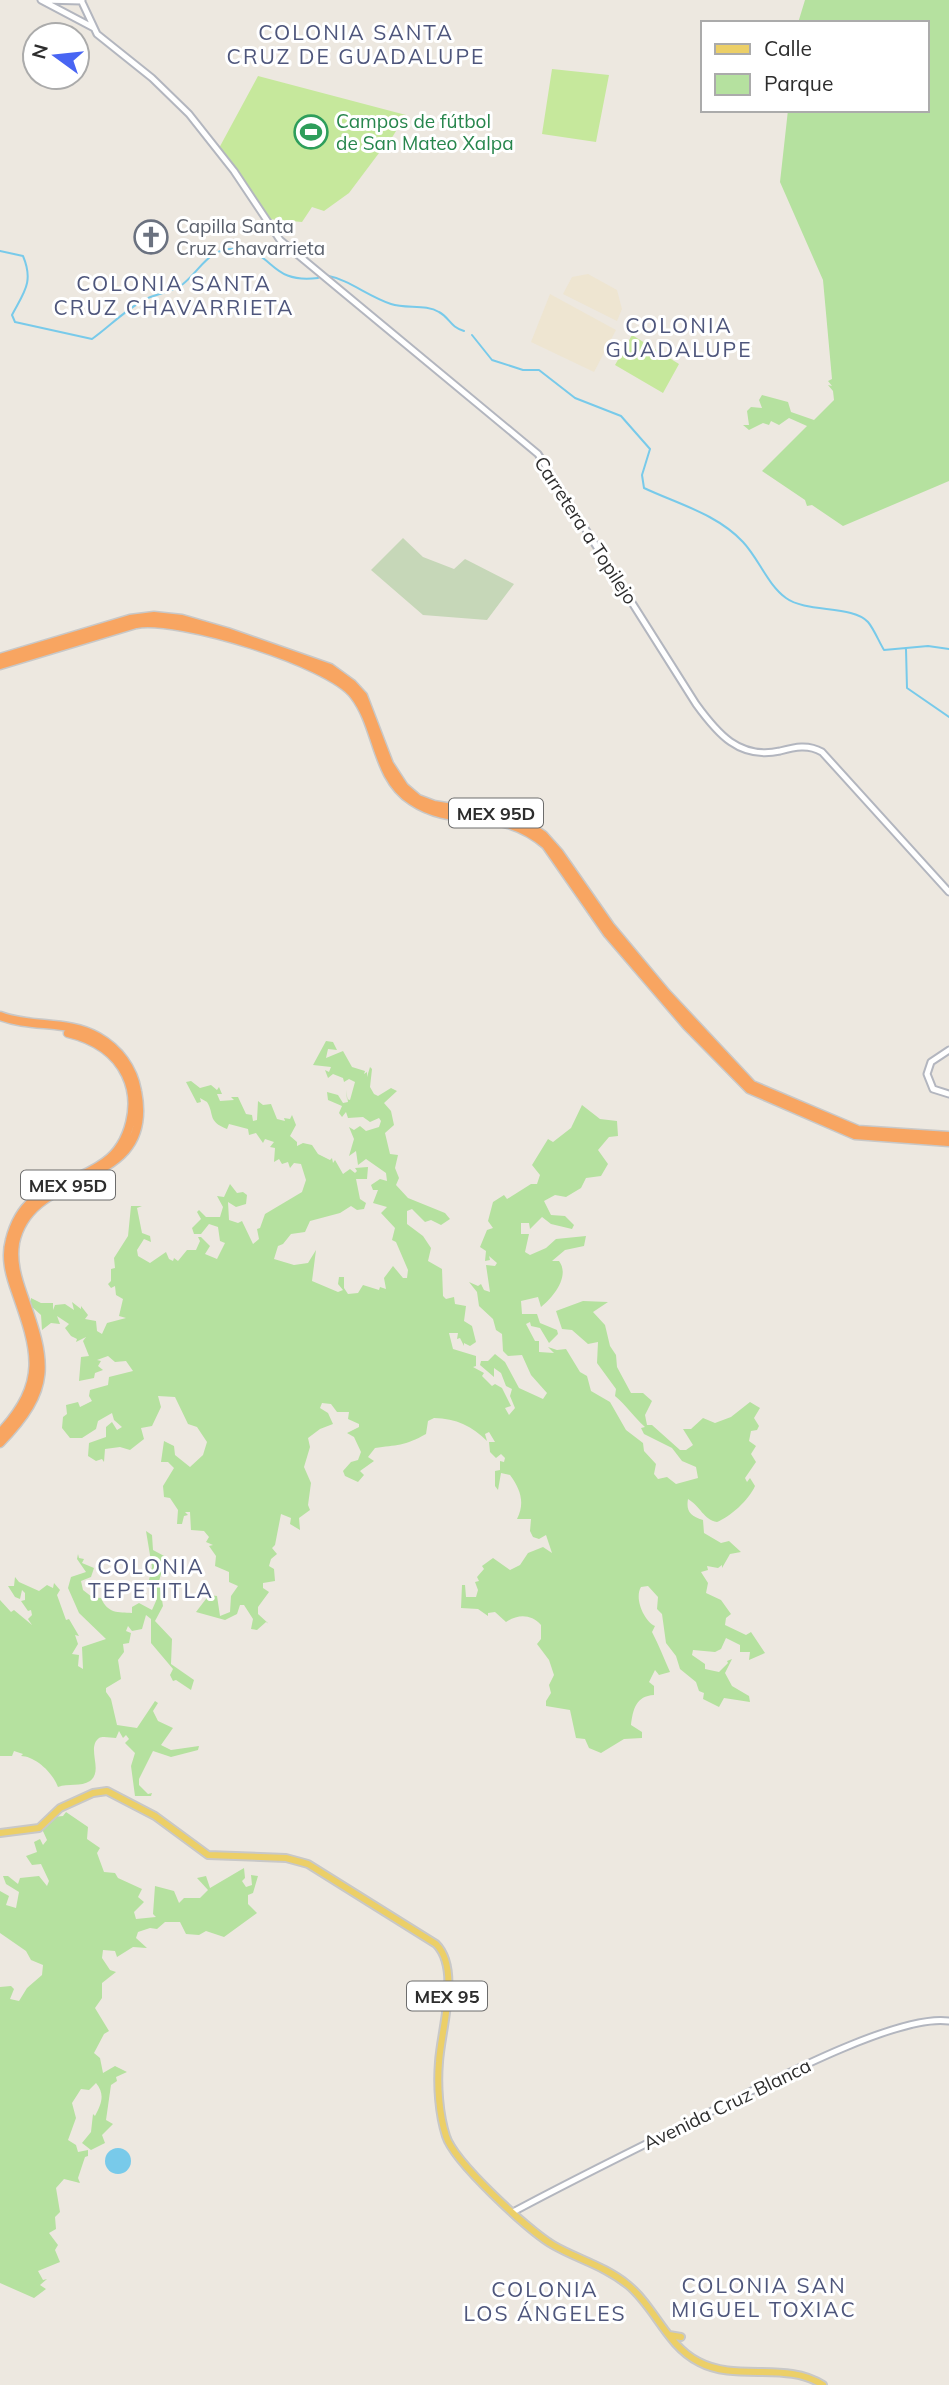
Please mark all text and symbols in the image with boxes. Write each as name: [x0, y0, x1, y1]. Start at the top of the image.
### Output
district label: COLONIA SANTA CRUZ DE GUADALUPE: [227, 19, 485, 69]
north arrow: [21, 21, 91, 91]
legend: [701, 21, 928, 112]
text: Calle: [764, 35, 812, 61]
text: N: [26, 42, 53, 62]
text: Parque: [764, 70, 833, 96]
place label: Campos de fútbol de San Mateo Xalpa: [336, 109, 514, 155]
sports icon: Campos de fútbol de San Mateo Xalpa: [292, 113, 330, 151]
place label: Capilla Santa Cruz Chavarrieta: [176, 214, 325, 260]
church icon: Capilla Santa Cruz Chavarrieta: [132, 218, 170, 256]
district label: COLONIA SANTA CRUZ CHAVARRIETA: [54, 270, 295, 320]
district label: COLONIA GUADALUPE: [605, 312, 753, 362]
street label: Carretera a Topilejo: [529, 452, 643, 608]
road number: MEX 95D: [449, 798, 543, 828]
road number: MEX 95D: [21, 1170, 115, 1200]
district label: COLONIA TEPETITLA: [88, 1553, 214, 1603]
road number: MEX 95: [407, 1982, 487, 2010]
street label: Avenida Cruz Blanca: [639, 2053, 815, 2155]
district label: COLONIA SAN MIGUEL TOXIAC: [671, 2272, 857, 2322]
district label: COLONIA LOS ÁNGELES: [464, 2276, 626, 2326]

